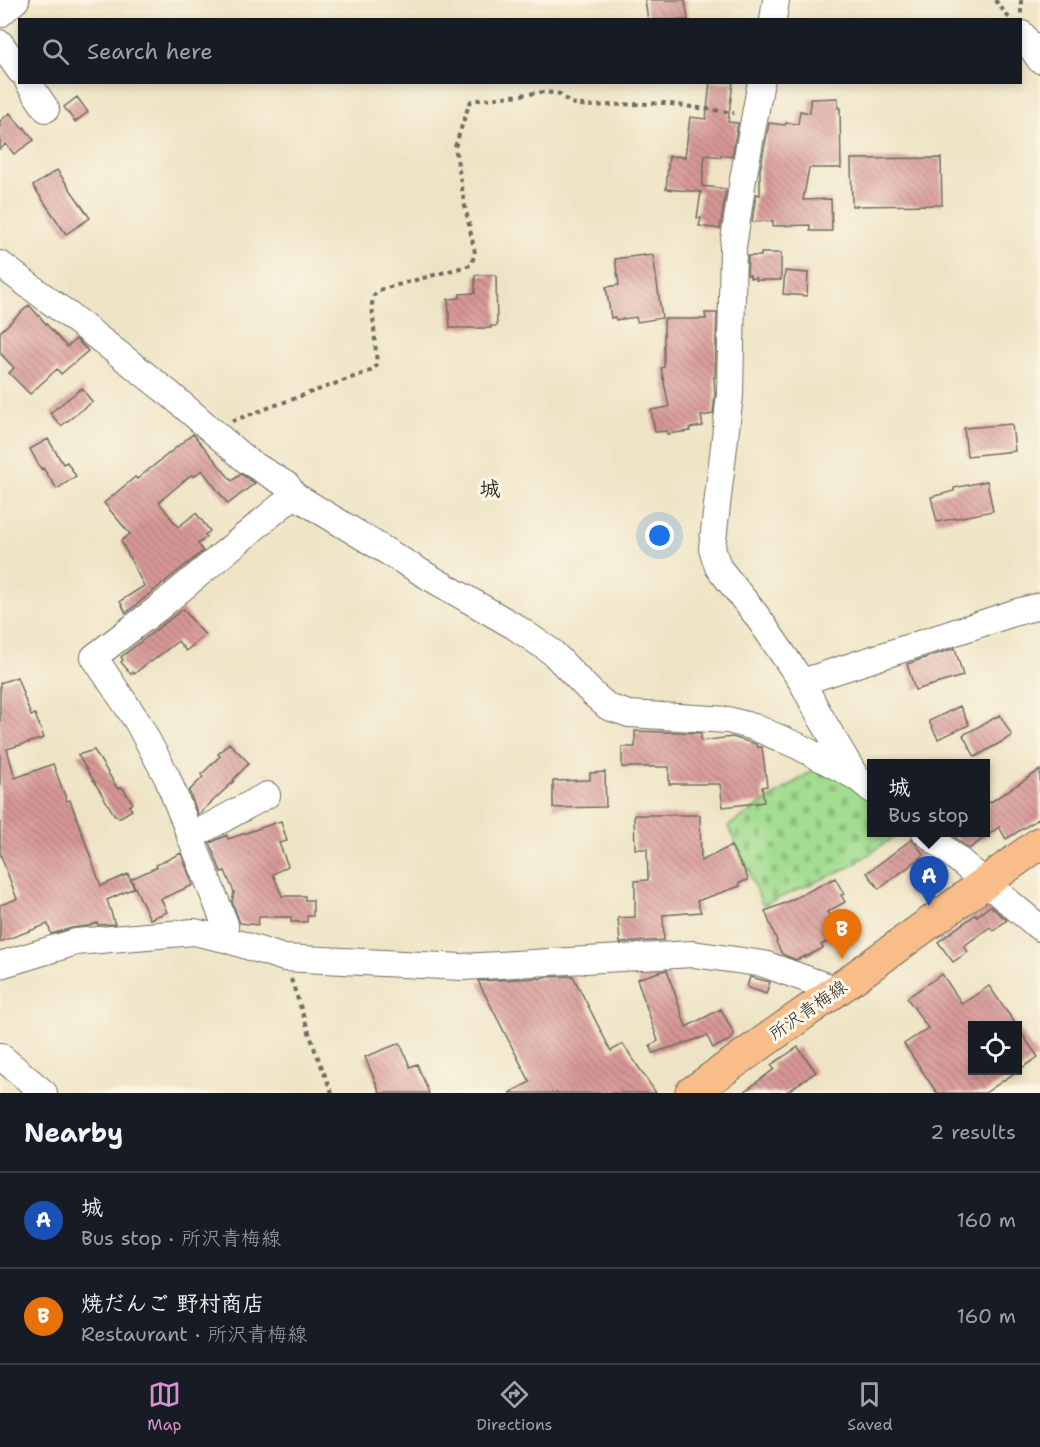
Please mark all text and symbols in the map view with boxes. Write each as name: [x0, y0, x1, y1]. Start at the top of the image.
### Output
search box: [18, 18, 1022, 84]
icon: search: [39, 35, 72, 68]
text: Search here: [87, 37, 213, 66]
district label: 城: [480, 475, 501, 503]
your location: [645, 521, 674, 550]
popup: [867, 759, 990, 837]
text: 城: [888, 773, 910, 802]
text: Bus stop: [888, 802, 969, 828]
pin: A: [910, 856, 948, 906]
pin: B: [822, 910, 862, 959]
street label: 所沢青梅線: [764, 974, 852, 1046]
map controls: [968, 1021, 1022, 1075]
button: locate: [968, 1021, 1022, 1075]
text: Nearby: [24, 1115, 123, 1150]
text: 2 results: [930, 1119, 1016, 1145]
text: 城: [81, 1193, 103, 1222]
text: A: [36, 1207, 51, 1233]
text: 160 m: [957, 1207, 1016, 1233]
text: Bus stop · 所沢青梅線: [81, 1225, 281, 1251]
text: 焼だんご 野村商店: [81, 1289, 265, 1318]
text: B: [37, 1303, 50, 1329]
text: 160 m: [957, 1303, 1016, 1329]
text: Restaurant · 所沢青梅線: [81, 1321, 307, 1347]
tab: Map: [147, 1378, 182, 1435]
tab: Directions: [476, 1378, 553, 1435]
tab: Saved: [847, 1378, 893, 1435]

